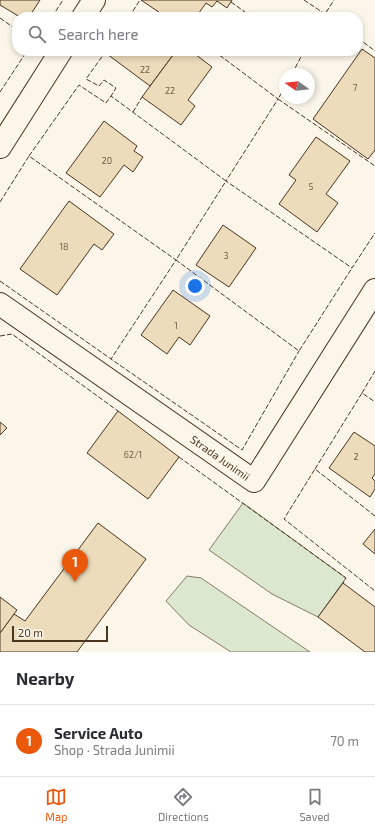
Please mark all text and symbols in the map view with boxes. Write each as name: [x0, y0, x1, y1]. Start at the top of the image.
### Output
search box: [12, 12, 363, 56]
icon: search: [26, 23, 48, 45]
text: Search here: [58, 25, 139, 43]
house number: 22: [140, 64, 150, 75]
north arrow: [279, 68, 315, 104]
house number: 7: [353, 82, 358, 93]
house number: 22: [165, 85, 175, 96]
house number: 20: [102, 155, 112, 166]
house number: 5: [309, 181, 314, 192]
house number: 18: [59, 241, 69, 252]
house number: 3: [223, 250, 229, 261]
your location: [185, 276, 205, 296]
house number: 1: [174, 320, 178, 331]
street label: Strada Junimii: [188, 432, 252, 483]
house number: 62/1: [124, 449, 142, 460]
house number: 2: [353, 451, 359, 462]
pin: 1: [62, 549, 88, 582]
scale bar: [12, 624, 108, 643]
text: 20 m: [18, 626, 43, 639]
text: Nearby: [16, 668, 74, 688]
text: Service Auto: [54, 724, 143, 742]
text: 1: [26, 733, 32, 749]
text: 70 m: [330, 733, 359, 749]
text: Shop · Strada Junimii: [54, 742, 175, 758]
tab: Map: [45, 786, 67, 823]
tab: Directions: [158, 786, 209, 823]
tab: Saved: [299, 786, 330, 823]

